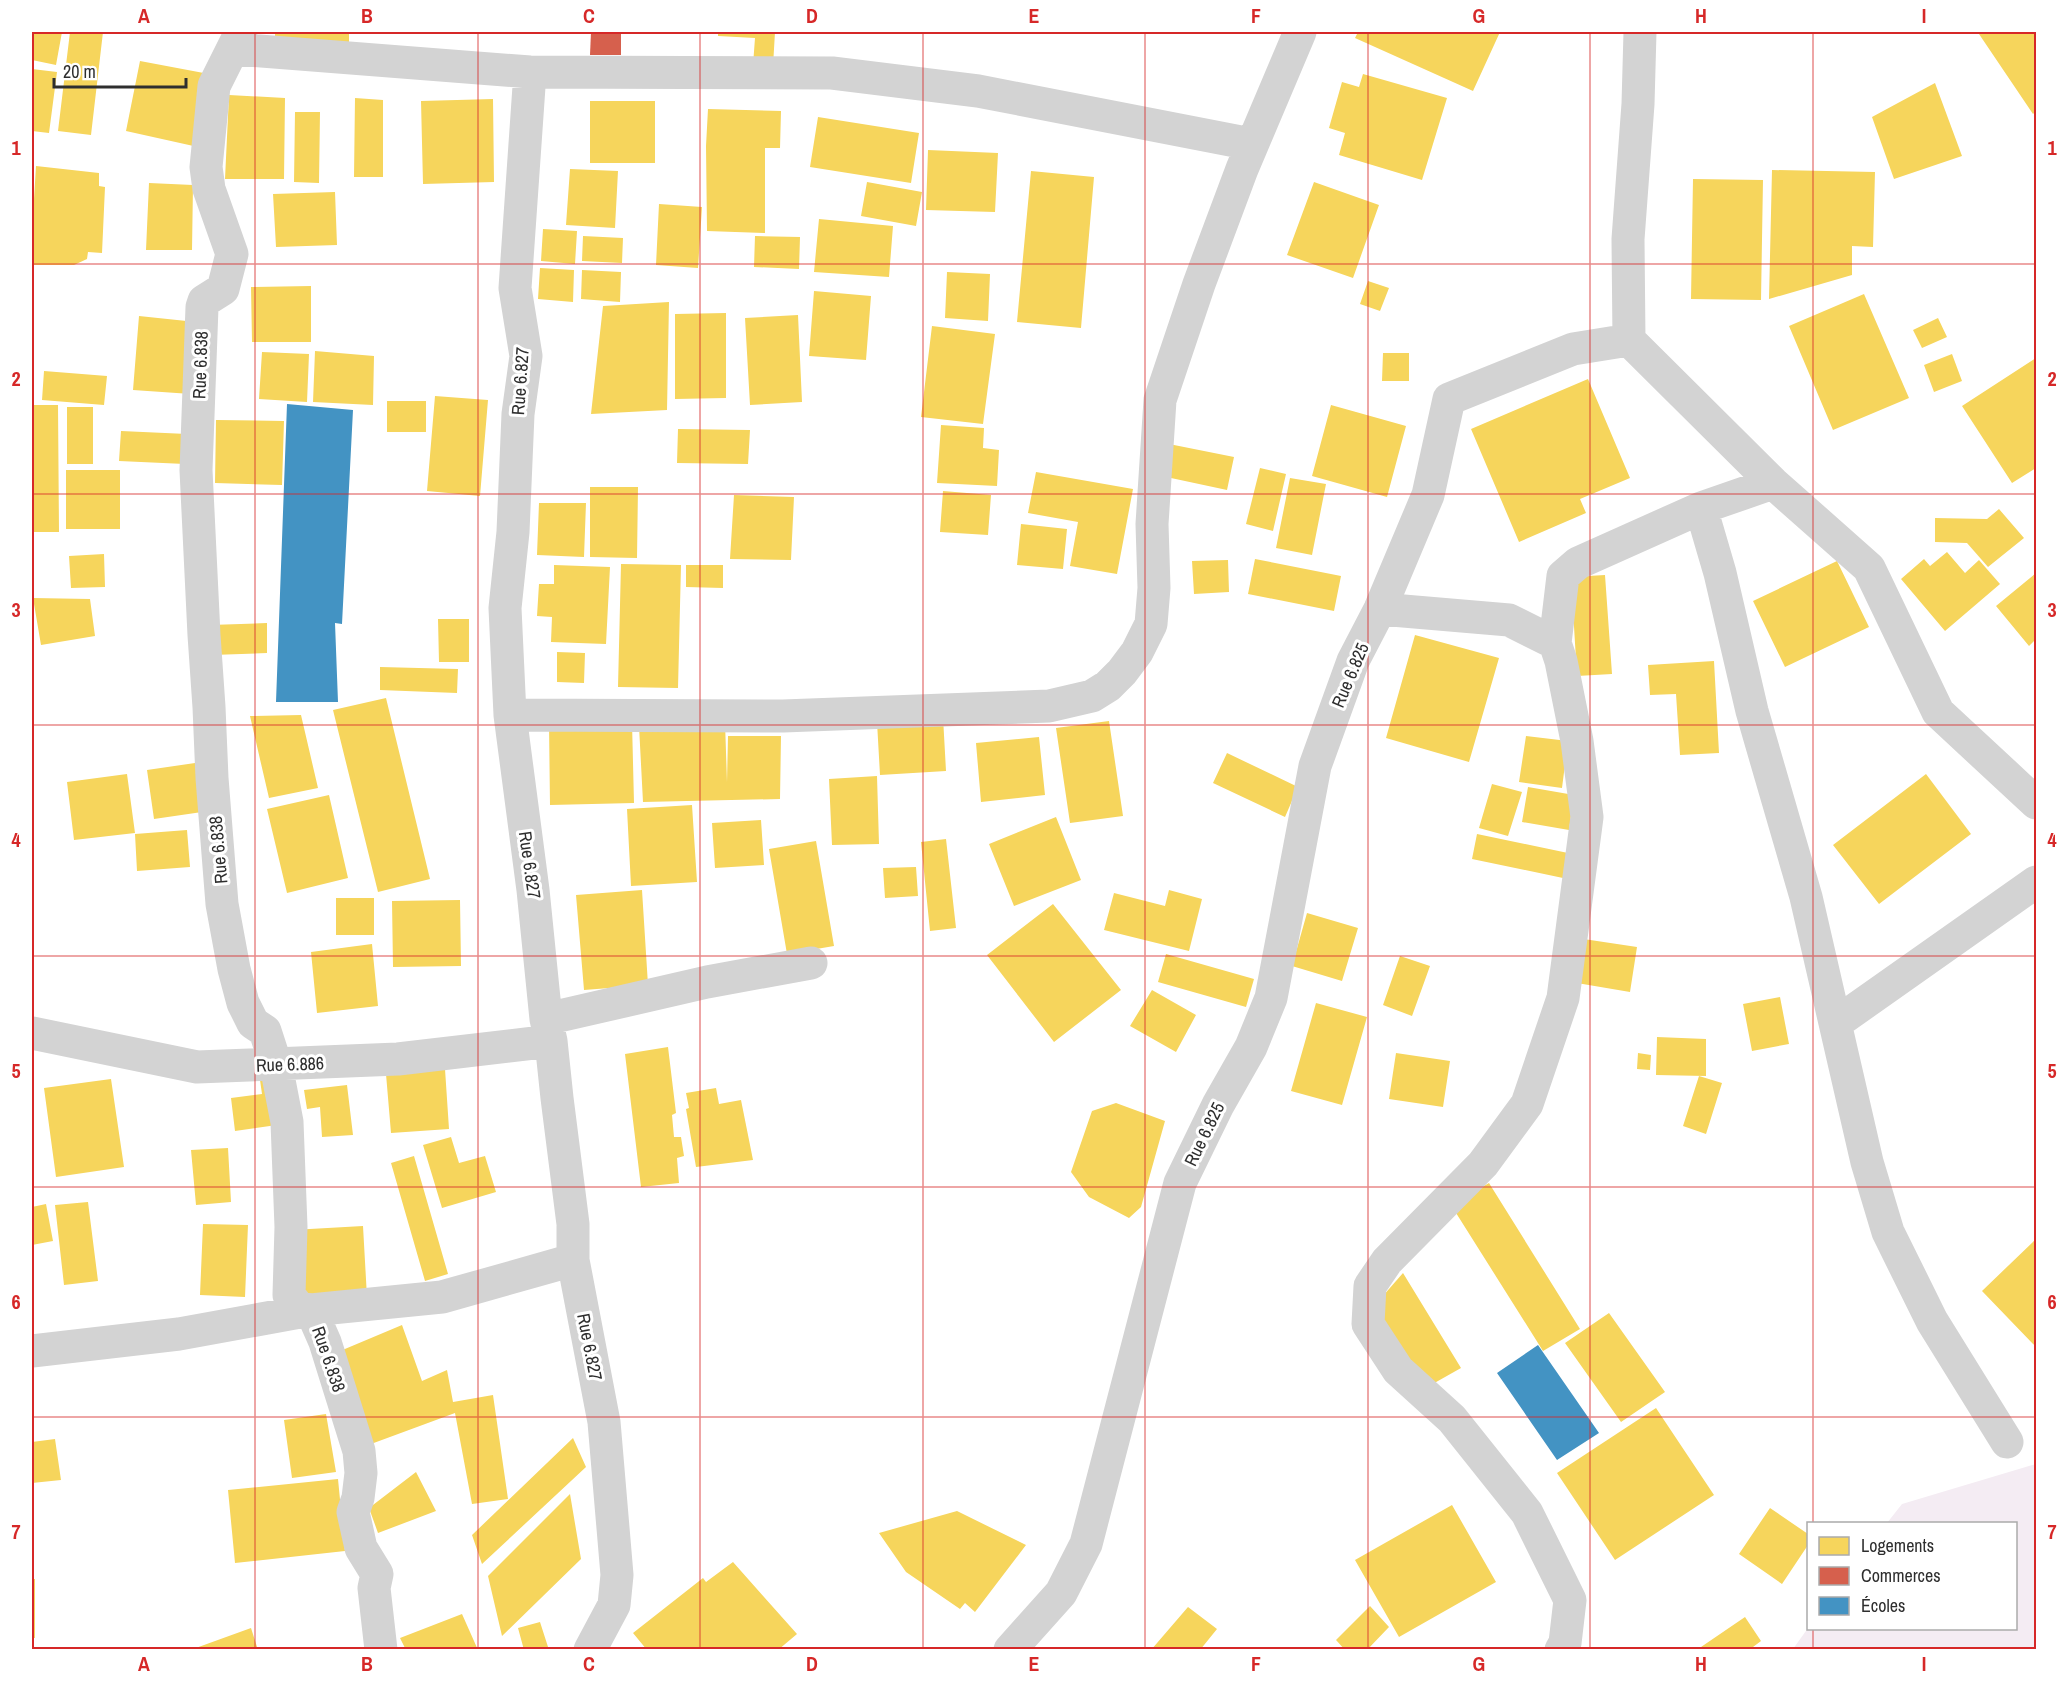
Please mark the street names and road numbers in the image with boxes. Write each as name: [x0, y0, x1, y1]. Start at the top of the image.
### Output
street label: Rue 6.838: [186, 331, 214, 399]
street label: Rue 6.827: [505, 346, 535, 416]
street label: Rue 6.825: [1325, 639, 1375, 711]
street label: Rue 6.838: [203, 815, 233, 885]
street label: Rue 6.827: [513, 830, 547, 900]
street label: Rue 6.886: [256, 1050, 324, 1078]
street label: Rue 6.825: [1178, 1098, 1230, 1170]
street label: Rue 6.827: [571, 1311, 609, 1383]
street label: Rue 6.838: [306, 1323, 352, 1395]

